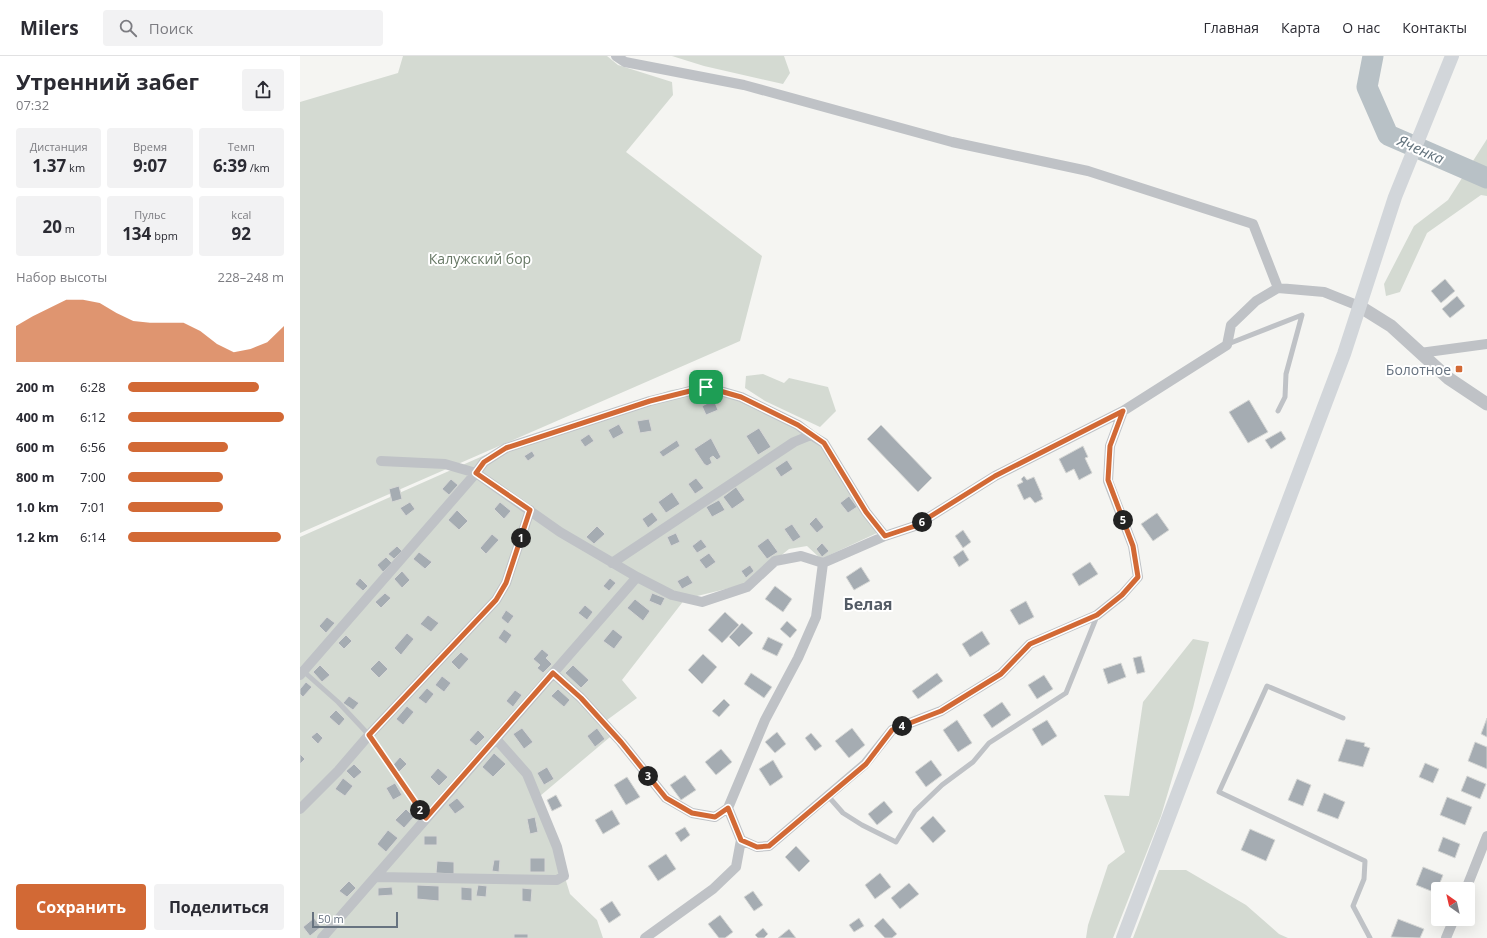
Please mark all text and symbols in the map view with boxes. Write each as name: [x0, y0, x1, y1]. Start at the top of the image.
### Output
search box: [103, 10, 383, 46]
text: Milers: [20, 15, 79, 41]
icon: search: [117, 17, 139, 39]
text: Поиск: [149, 18, 193, 38]
text: Главная: [1204, 18, 1259, 37]
text: Карта: [1281, 18, 1320, 37]
text: О нас: [1342, 18, 1380, 37]
text: Контакты: [1402, 18, 1467, 37]
text: Утренний забег: [16, 66, 199, 96]
button: share: [242, 69, 284, 111]
text: 07:32: [16, 96, 49, 114]
water label: Яченка: [1394, 129, 1448, 168]
text: Дистанция: [30, 139, 88, 154]
text: Время: [133, 139, 167, 154]
text: Темп: [228, 139, 255, 154]
text: 1.37: [32, 154, 66, 177]
text: 9:07: [133, 154, 167, 177]
text: 6:39: [213, 154, 247, 177]
text: km: [66, 160, 85, 175]
text: /km: [247, 160, 270, 175]
text: Пульс: [134, 207, 166, 222]
text: kcal: [231, 207, 251, 222]
text: 20: [42, 215, 62, 238]
text: m: [62, 221, 75, 236]
text: 134: [122, 222, 151, 245]
text: 92: [232, 222, 251, 245]
text: bpm: [151, 228, 178, 243]
park label: Калужский бор: [429, 249, 531, 268]
text: Набор высоты: [16, 268, 107, 286]
text: 228–248 m: [217, 268, 284, 286]
place label: Болотное: [1386, 360, 1451, 379]
marker: Болотное: [1454, 364, 1464, 374]
pin: [689, 370, 723, 404]
icon: arrive: [695, 376, 717, 398]
text: 200 m: [16, 378, 54, 396]
text: 6:28: [80, 378, 106, 396]
text: 400 m: [16, 408, 54, 426]
text: 6:12: [80, 408, 106, 426]
text: 600 m: [16, 438, 54, 456]
text: 6:56: [80, 438, 106, 456]
text: 800 m: [16, 468, 54, 486]
text: 7:00: [80, 468, 106, 486]
text: 1.0 km: [16, 498, 59, 516]
text: 7:01: [80, 498, 106, 516]
pin: 5: [1113, 510, 1133, 530]
pin: 6: [912, 512, 932, 532]
text: 5: [1120, 512, 1126, 527]
text: 6: [919, 514, 925, 529]
text: 1.2 km: [16, 528, 59, 546]
text: 6:14: [80, 528, 106, 546]
pin: 1: [511, 528, 531, 548]
text: 1: [518, 530, 524, 545]
district label: Белая: [843, 593, 893, 615]
pin: 4: [892, 716, 912, 736]
text: 4: [899, 718, 905, 733]
pin: 3: [638, 766, 658, 786]
text: 3: [645, 768, 651, 783]
pin: 2: [410, 800, 430, 820]
text: 2: [417, 802, 423, 817]
north arrow: [1431, 882, 1475, 926]
map controls: [1431, 882, 1475, 926]
button: Сохранить: [16, 884, 146, 930]
button: Поделиться: [154, 884, 284, 930]
scale bar: [312, 910, 398, 929]
text: 50 m: [318, 911, 344, 926]

